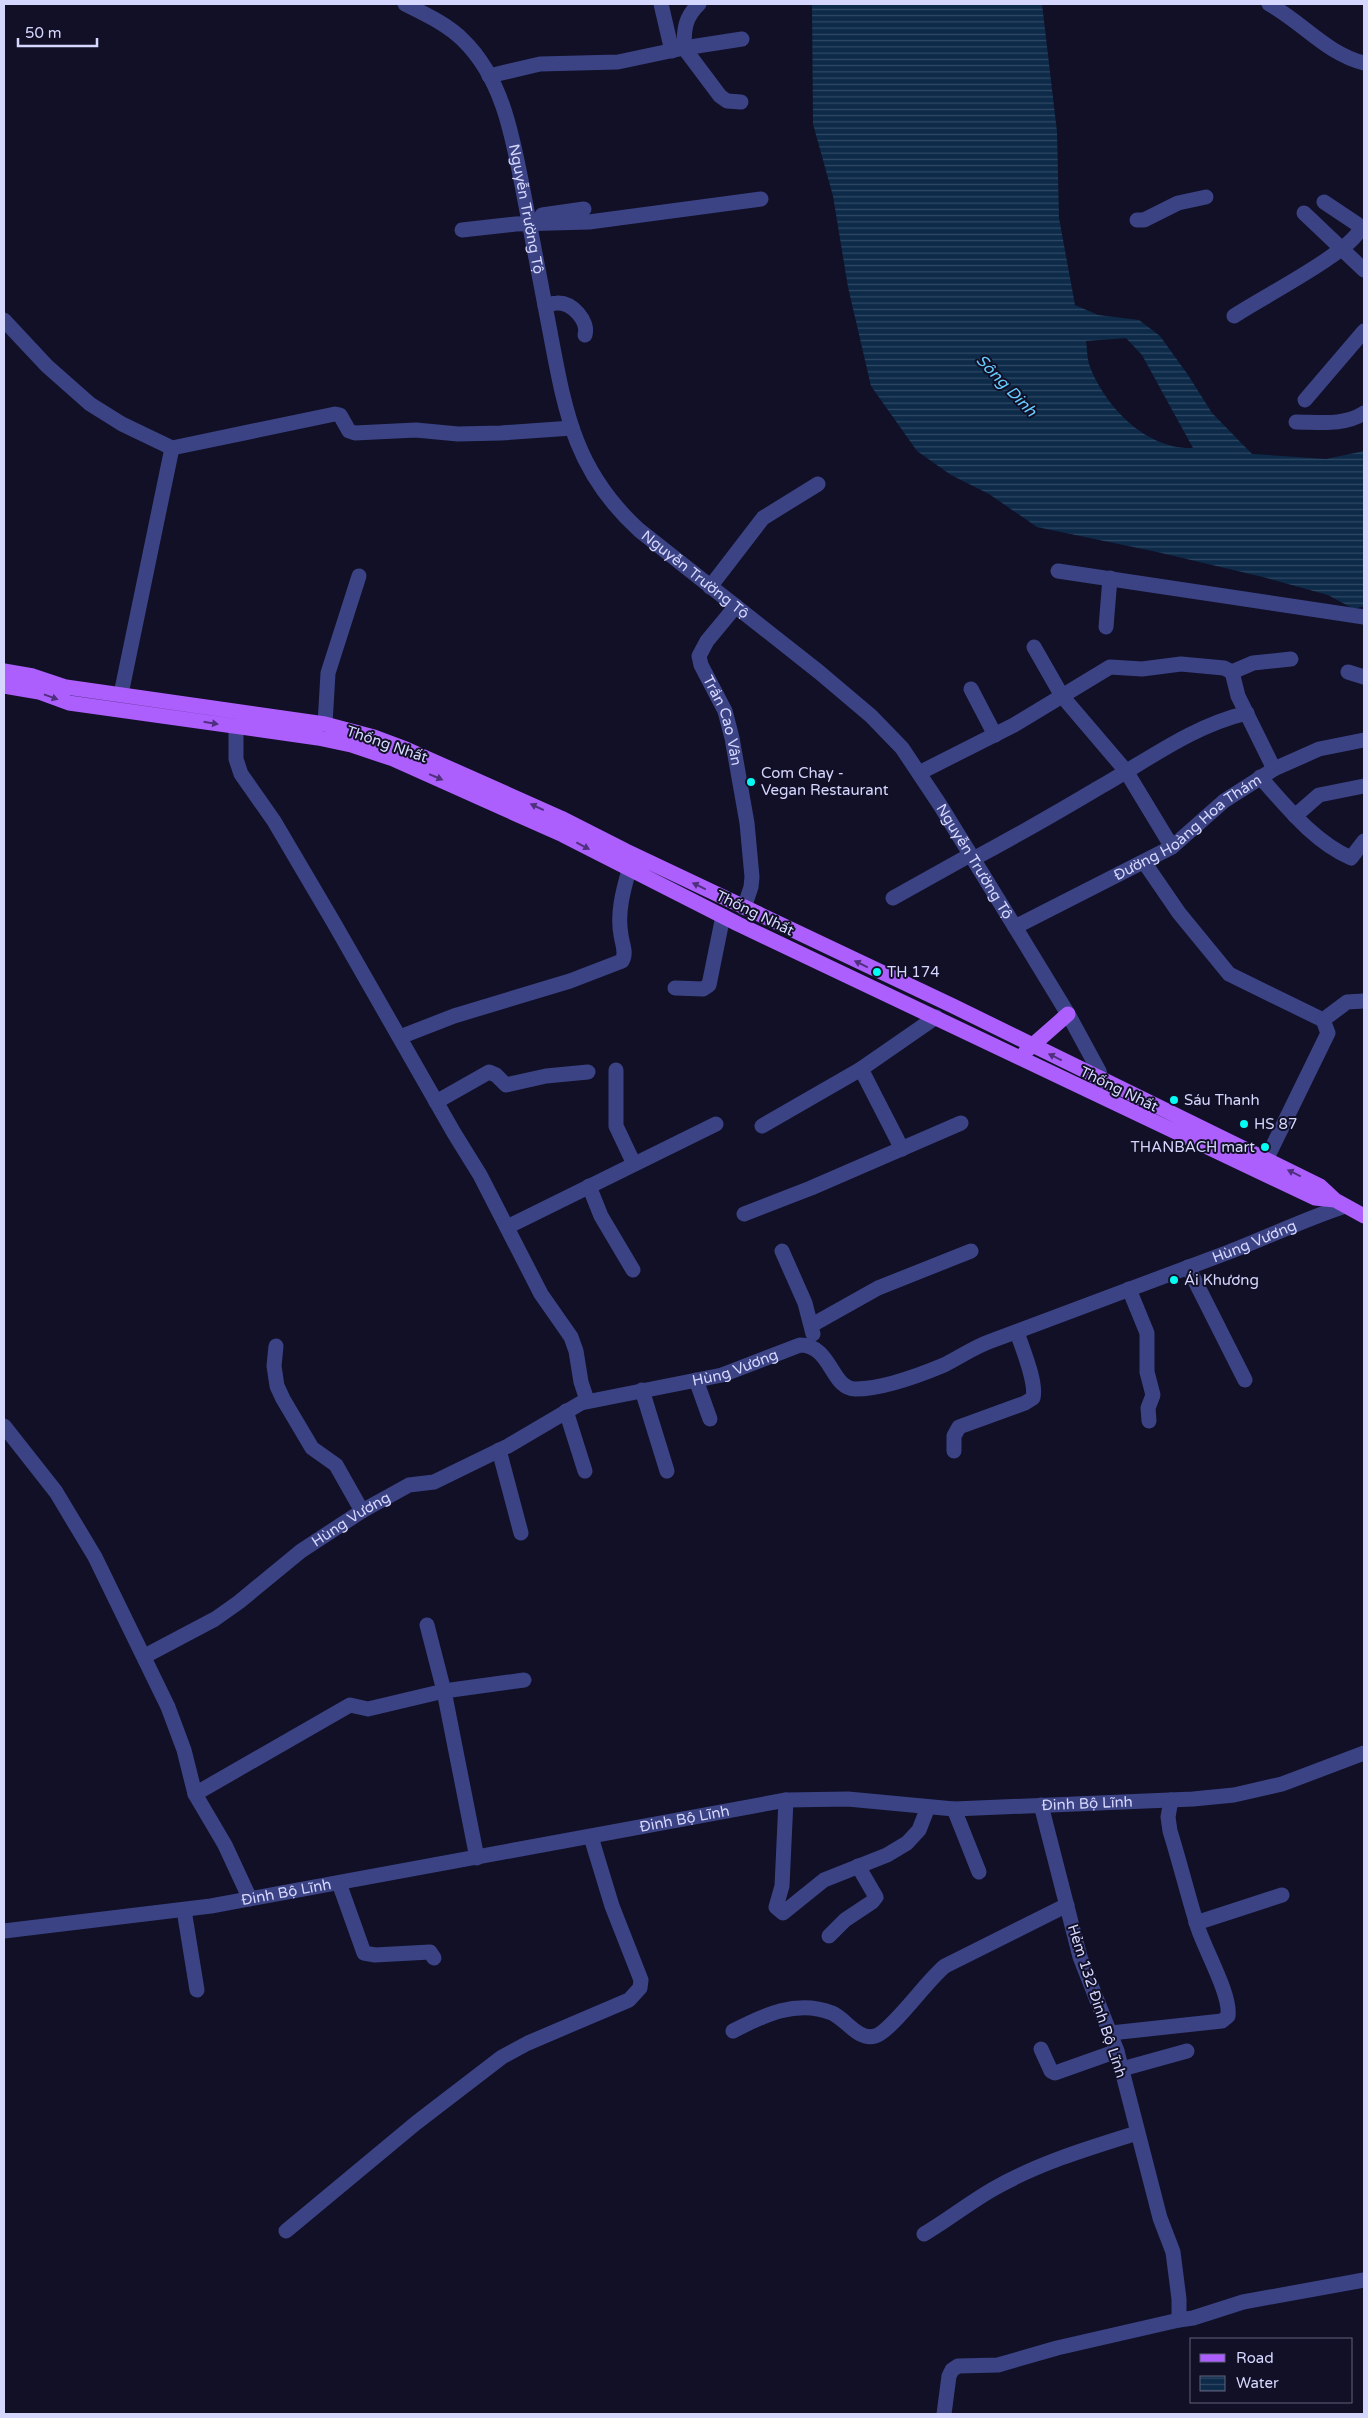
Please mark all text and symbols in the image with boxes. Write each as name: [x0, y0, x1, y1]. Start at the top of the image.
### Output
scale bar: [18, 15, 96, 47]
text: 50 m: [25, 24, 62, 42]
street label: Nguyễn Trường Tộ: [505, 142, 548, 275]
water label: Sông Dinh: [972, 350, 1042, 422]
street label: Nguyễn Trường Tộ: [638, 526, 753, 622]
street label: Trần Cao Vân: [699, 672, 746, 767]
one-way arrow: [44, 693, 59, 701]
one-way arrow: [204, 719, 220, 727]
street label: Thống Nhất: [344, 722, 430, 766]
place label: Com Chay - Vegan Restaurant: [761, 764, 889, 799]
street label: Đường Hoàng Hoa Thám: [1111, 770, 1265, 884]
one-way arrow: [429, 773, 443, 781]
marker: Com Chay - Vegan Restaurant: [745, 776, 757, 788]
street label: Nguyễn Trường Tộ: [932, 800, 1017, 923]
one-way arrow: [530, 802, 544, 810]
one-way arrow: [576, 842, 590, 850]
one-way arrow: [692, 882, 706, 890]
street label: Thống Nhất: [713, 886, 797, 940]
one-way arrow: [854, 960, 868, 968]
place label: TH 174: [887, 963, 940, 981]
marker: TH 174: [871, 966, 883, 978]
one-way arrow: [1048, 1053, 1062, 1061]
street label: Thống Nhất: [1077, 1062, 1161, 1116]
place label: Sáu Thanh: [1184, 1091, 1260, 1109]
marker: Sáu Thanh: [1168, 1094, 1180, 1106]
place label: HS 87: [1254, 1115, 1297, 1133]
marker: HS 87: [1238, 1118, 1250, 1130]
place label: THANBACH mart: [1131, 1138, 1255, 1156]
marker: THANBACH mart: [1259, 1141, 1271, 1153]
one-way arrow: [1287, 1169, 1301, 1177]
street label: Hùng Vương: [1209, 1216, 1299, 1267]
place label: Ái Khương: [1184, 1271, 1259, 1289]
marker: Ái Khương: [1168, 1274, 1180, 1286]
street label: Hùng Vương: [691, 1345, 781, 1390]
street label: Hùng Vương: [308, 1488, 393, 1551]
street label: Đinh Bộ Lĩnh: [1041, 1793, 1133, 1814]
street label: Đinh Bộ Lĩnh: [638, 1802, 731, 1836]
street label: Đinh Bộ Lĩnh: [240, 1875, 333, 1909]
street label: Hẻm 132 Đinh Bộ Lĩnh: [1064, 1922, 1130, 2080]
legend: [1190, 2338, 1353, 2403]
text: Road: [1236, 2349, 1274, 2367]
text: Water: [1236, 2374, 1279, 2392]

